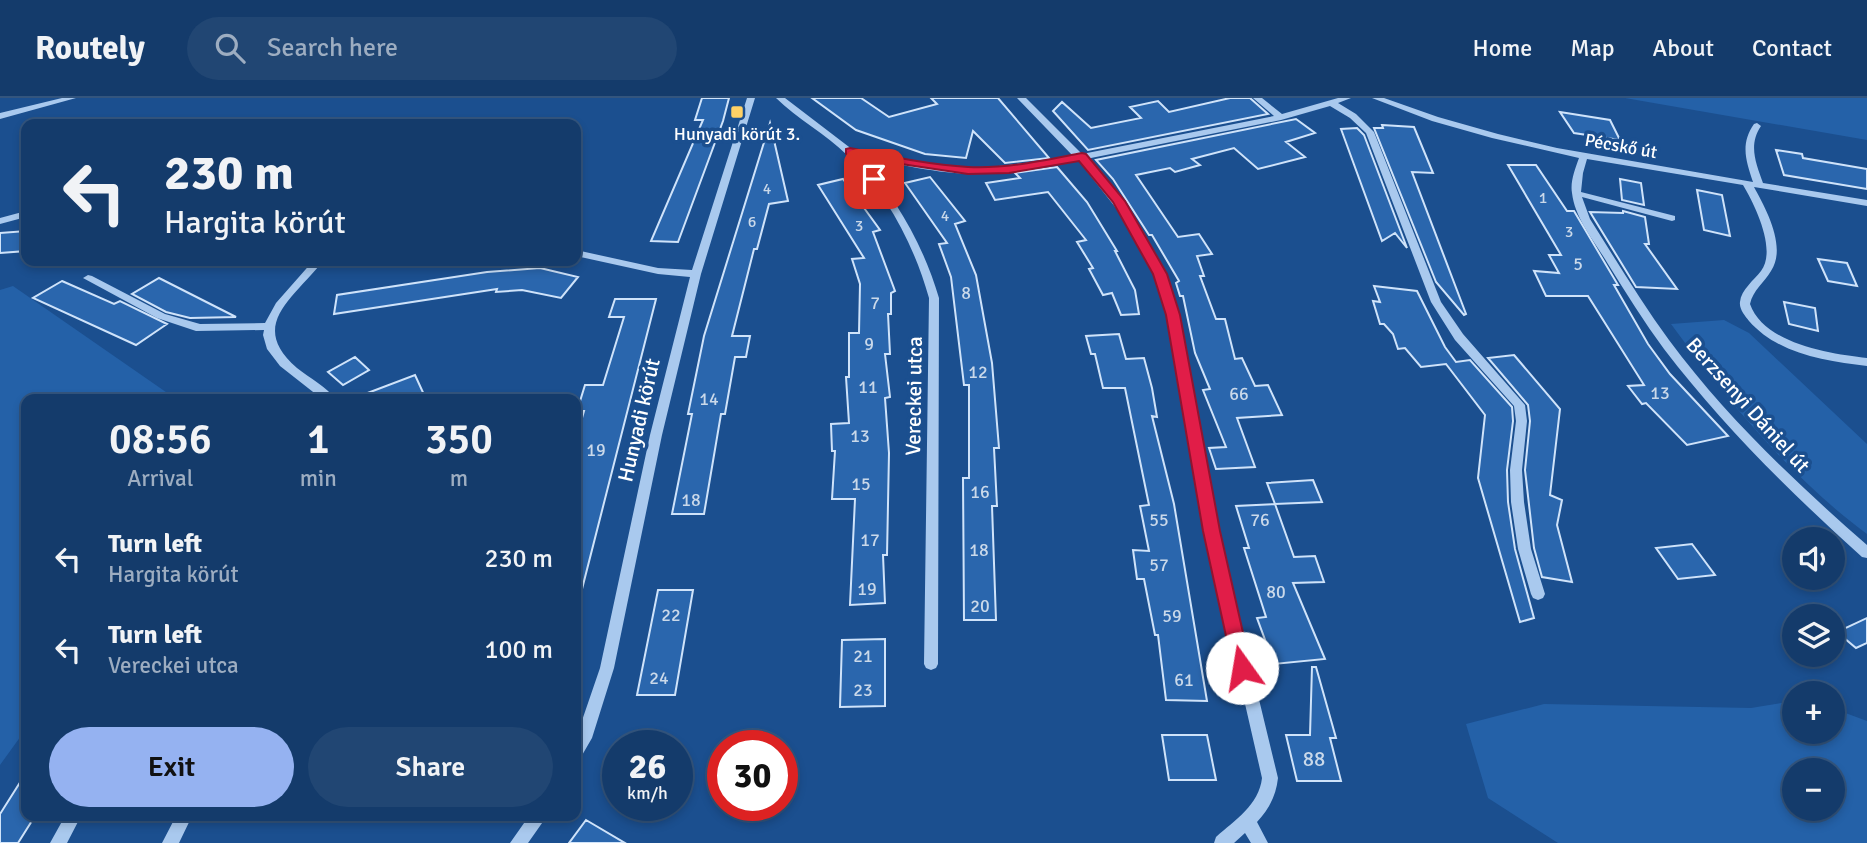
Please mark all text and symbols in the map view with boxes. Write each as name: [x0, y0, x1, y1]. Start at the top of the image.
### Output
search box: [187, 17, 677, 80]
text: Routely: [35, 28, 145, 69]
icon: search: [211, 29, 249, 67]
text: Search here: [267, 32, 398, 64]
text: Home: [1472, 33, 1532, 63]
text: Map: [1570, 33, 1615, 63]
text: About: [1653, 33, 1714, 63]
text: Contact: [1752, 33, 1832, 63]
marker: Hunyadi körút 3.: [729, 104, 745, 120]
place label: Hunyadi körút 3.: [674, 123, 800, 145]
street label: Pécskő út: [1583, 129, 1659, 163]
text: 230 m: [164, 143, 294, 203]
icon: left: [49, 147, 140, 238]
pin: [844, 149, 904, 209]
icon: arrive: [855, 160, 893, 198]
house number: 4: [763, 179, 772, 199]
house number: 1: [1539, 188, 1547, 208]
text: Hargita körút: [164, 203, 346, 242]
house number: 4: [941, 206, 950, 226]
house number: 6: [748, 212, 756, 232]
house number: 3: [855, 216, 863, 236]
house number: 3: [1565, 222, 1573, 242]
house number: 5: [1573, 253, 1583, 275]
house number: 8: [961, 282, 971, 304]
house number: 7: [870, 292, 880, 314]
street label: Berzsenyi Dániel út: [1680, 332, 1816, 478]
house number: 9: [864, 333, 874, 355]
street label: Vereckei utca: [900, 336, 928, 456]
street label: Hunyadi körút: [612, 356, 666, 484]
house number: 12: [968, 361, 988, 383]
house number: 11: [858, 376, 878, 398]
house number: 13: [1650, 382, 1670, 404]
house number: 66: [1229, 383, 1249, 405]
house number: 14: [699, 388, 719, 410]
text: 08:56: [109, 414, 212, 465]
text: 1: [307, 414, 330, 465]
text: 350: [425, 414, 493, 465]
house number: 13: [850, 425, 870, 447]
house number: 19: [586, 439, 606, 461]
text: Arrival: [127, 464, 193, 493]
text: min: [300, 464, 337, 493]
text: m: [450, 464, 468, 493]
house number: 15: [851, 473, 871, 495]
house number: 16: [970, 481, 990, 503]
house number: 18: [681, 489, 701, 511]
house number: 55: [1149, 509, 1169, 531]
house number: 76: [1250, 509, 1270, 531]
map controls: [1782, 527, 1845, 821]
button: sound: [1782, 527, 1845, 590]
text: Turn left: [108, 528, 202, 560]
house number: 17: [860, 529, 880, 551]
house number: 18: [969, 539, 989, 561]
icon: left: [49, 540, 87, 578]
text: 230 m: [484, 543, 553, 575]
house number: 57: [1149, 554, 1169, 576]
text: Hargita körút: [108, 560, 239, 589]
house number: 19: [857, 578, 877, 600]
house number: 80: [1266, 581, 1286, 603]
house number: 20: [970, 595, 990, 617]
house number: 22: [661, 604, 681, 626]
button: layers: [1782, 604, 1845, 667]
house number: 59: [1162, 605, 1182, 627]
text: Turn left: [108, 619, 202, 651]
icon: left: [49, 631, 87, 669]
position arrow: [1205, 631, 1279, 705]
text: 100 m: [484, 634, 553, 666]
house number: 21: [853, 645, 873, 667]
text: Vereckei utca: [108, 651, 239, 680]
house number: 24: [649, 667, 669, 689]
house number: 61: [1174, 669, 1194, 691]
house number: 23: [853, 679, 873, 701]
button: +: [1782, 681, 1845, 744]
button: Exit: [49, 727, 294, 807]
button: Share: [308, 727, 553, 807]
speed limit sign: 30: [707, 730, 798, 821]
text: 26: [629, 745, 666, 788]
house number: 88: [1303, 746, 1325, 772]
button: −: [1782, 758, 1845, 821]
text: km/h: [627, 782, 668, 804]

